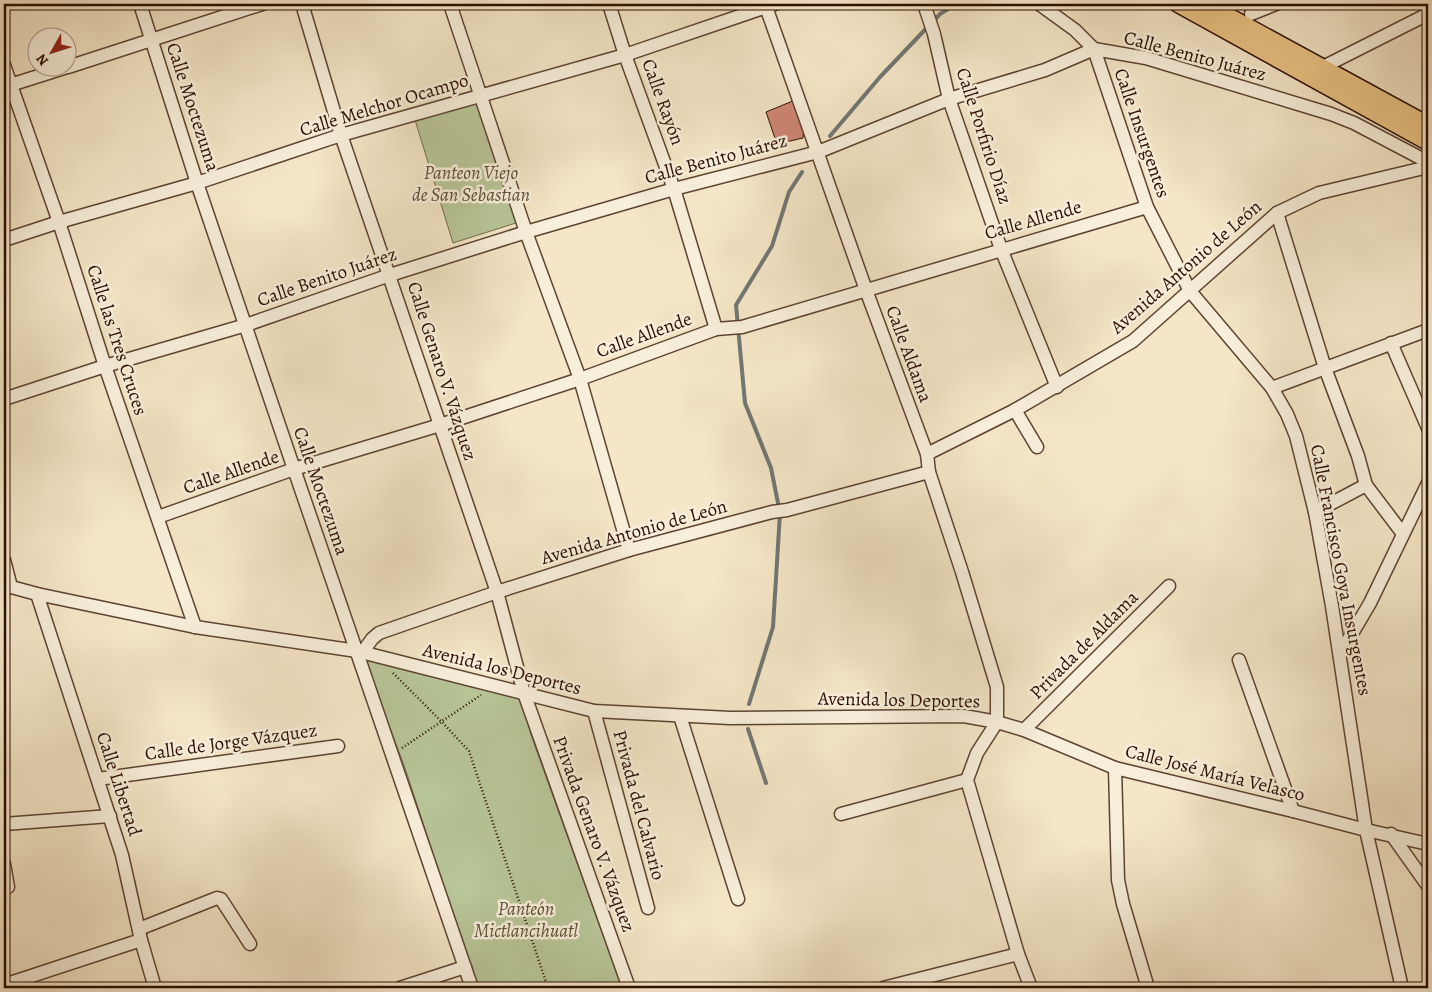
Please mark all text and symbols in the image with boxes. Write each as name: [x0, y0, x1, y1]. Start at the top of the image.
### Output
street label: Calle Benito Juárez: [1121, 25, 1269, 87]
north arrow: [28, 28, 78, 78]
street label: Calle Moctezuma: [160, 39, 226, 175]
text: N: [32, 50, 53, 70]
street label: Calle Rayón: [635, 55, 691, 149]
street label: Calle Porfirio Díaz: [950, 64, 1018, 208]
street label: Calle Insurgentes: [1108, 65, 1176, 201]
street label: Calle Melchor Ocampo: [297, 67, 471, 143]
street label: Calle Benito Juárez: [642, 128, 790, 190]
park label: Panteon Viejo de San Sebastian: [412, 160, 530, 208]
street label: Calle Allende: [981, 194, 1085, 246]
street label: Avenida Antonio de León: [1104, 194, 1267, 341]
street label: Calle Benito Juárez: [254, 241, 400, 313]
street label: Calle las Tres Cruces: [80, 261, 154, 419]
street label: Calle Genaro V. Vázquez: [401, 278, 483, 464]
street label: Calle Aldama: [879, 302, 939, 406]
street label: Calle Allende: [593, 306, 695, 364]
street label: Calle Moctezuma: [287, 423, 355, 559]
street label: Calle Francisco Goya Insurgentes: [1304, 442, 1378, 698]
street label: Calle Allende: [180, 443, 282, 501]
street label: Avenida Antonio de León: [537, 493, 730, 571]
street label: Privada de Aldama: [1024, 585, 1144, 705]
street label: Avenida los Deportes: [419, 636, 584, 701]
street label: Avenida los Deportes: [817, 686, 980, 714]
street label: Calle de Jorge Vázquez: [143, 717, 319, 767]
street label: Privada del Calvario: [606, 727, 672, 883]
street label: Calle Libertad: [90, 729, 148, 840]
street label: Privada Genaro V. Vázquez: [546, 732, 642, 936]
street label: Calle José María Velasco: [1123, 738, 1307, 808]
park label: Panteón Mictlancihuatl: [474, 896, 578, 944]

